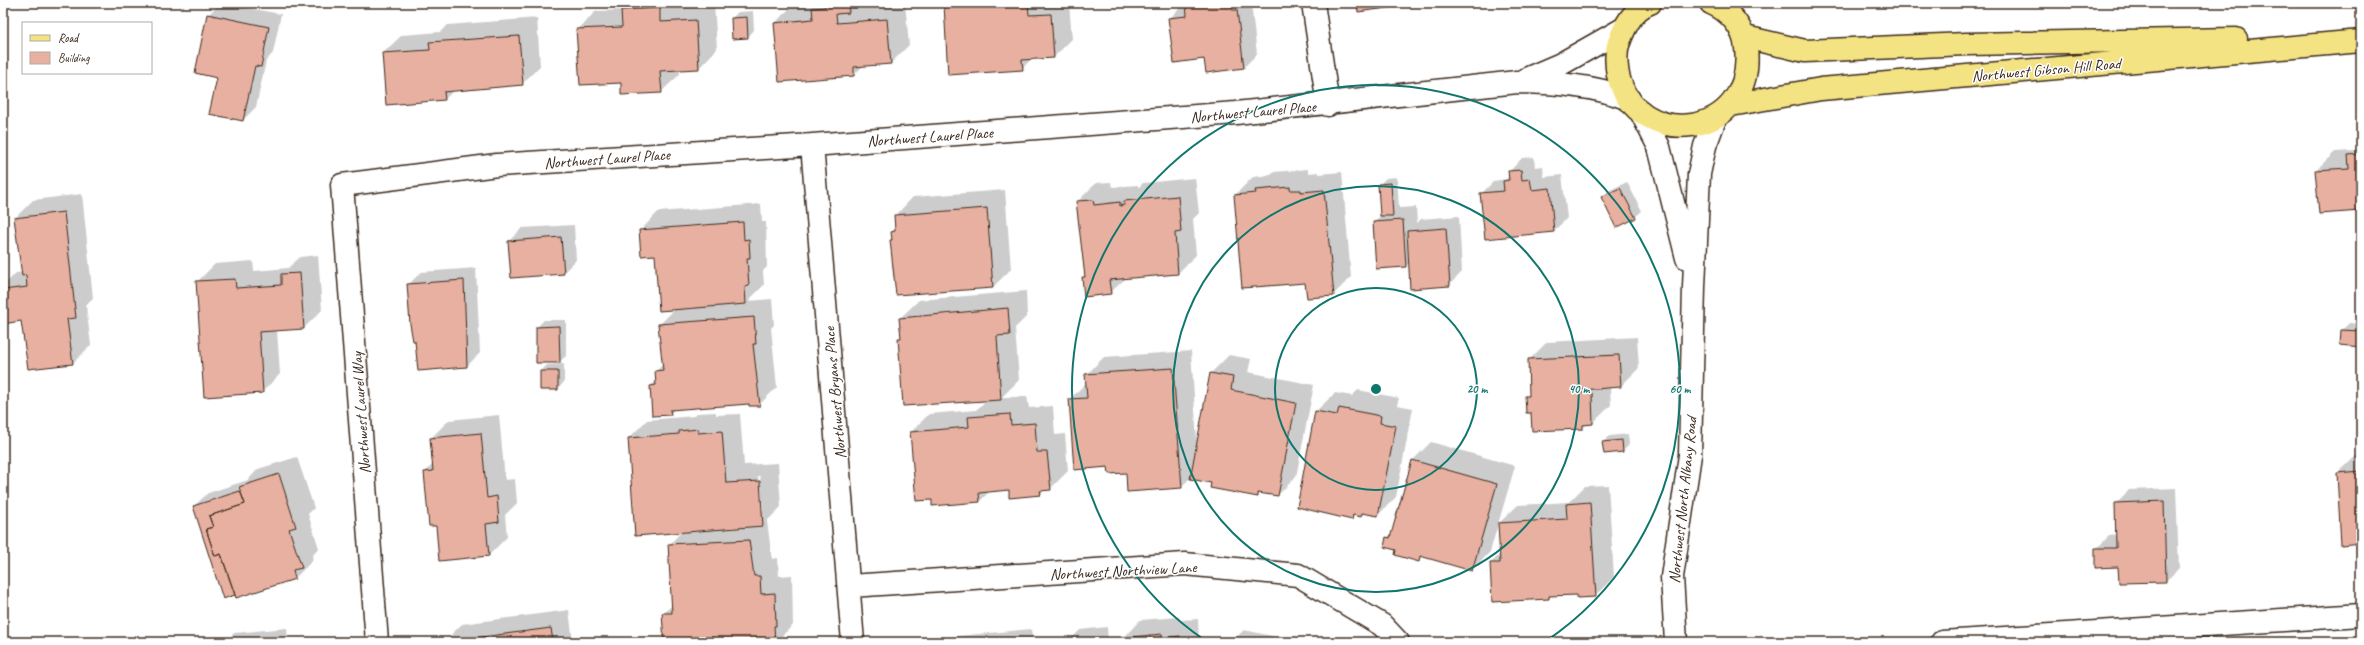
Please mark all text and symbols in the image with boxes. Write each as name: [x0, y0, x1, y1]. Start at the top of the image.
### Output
legend: [22, 22, 152, 74]
text: Road: [58, 30, 80, 46]
text: Building: [58, 50, 90, 66]
street label: Northwest Gibson Hill Road: [1971, 53, 2124, 86]
street label: Northwest Laurel Place: [1189, 96, 1319, 127]
street label: Northwest Laurel Place: [866, 123, 995, 151]
street label: Northwest Laurel Place: [543, 145, 672, 173]
street label: Northwest Bryans Place: [819, 324, 851, 460]
street label: Northwest Laurel Way: [347, 350, 375, 474]
text: 20 m: [1467, 381, 1488, 397]
text: 40 m: [1569, 381, 1590, 397]
text: 60 m: [1670, 381, 1692, 397]
centre of rings: [1369, 382, 1383, 396]
street label: Northwest North Albany Road: [1664, 413, 1702, 584]
street label: Northwest Northview Lane: [1049, 557, 1199, 585]

